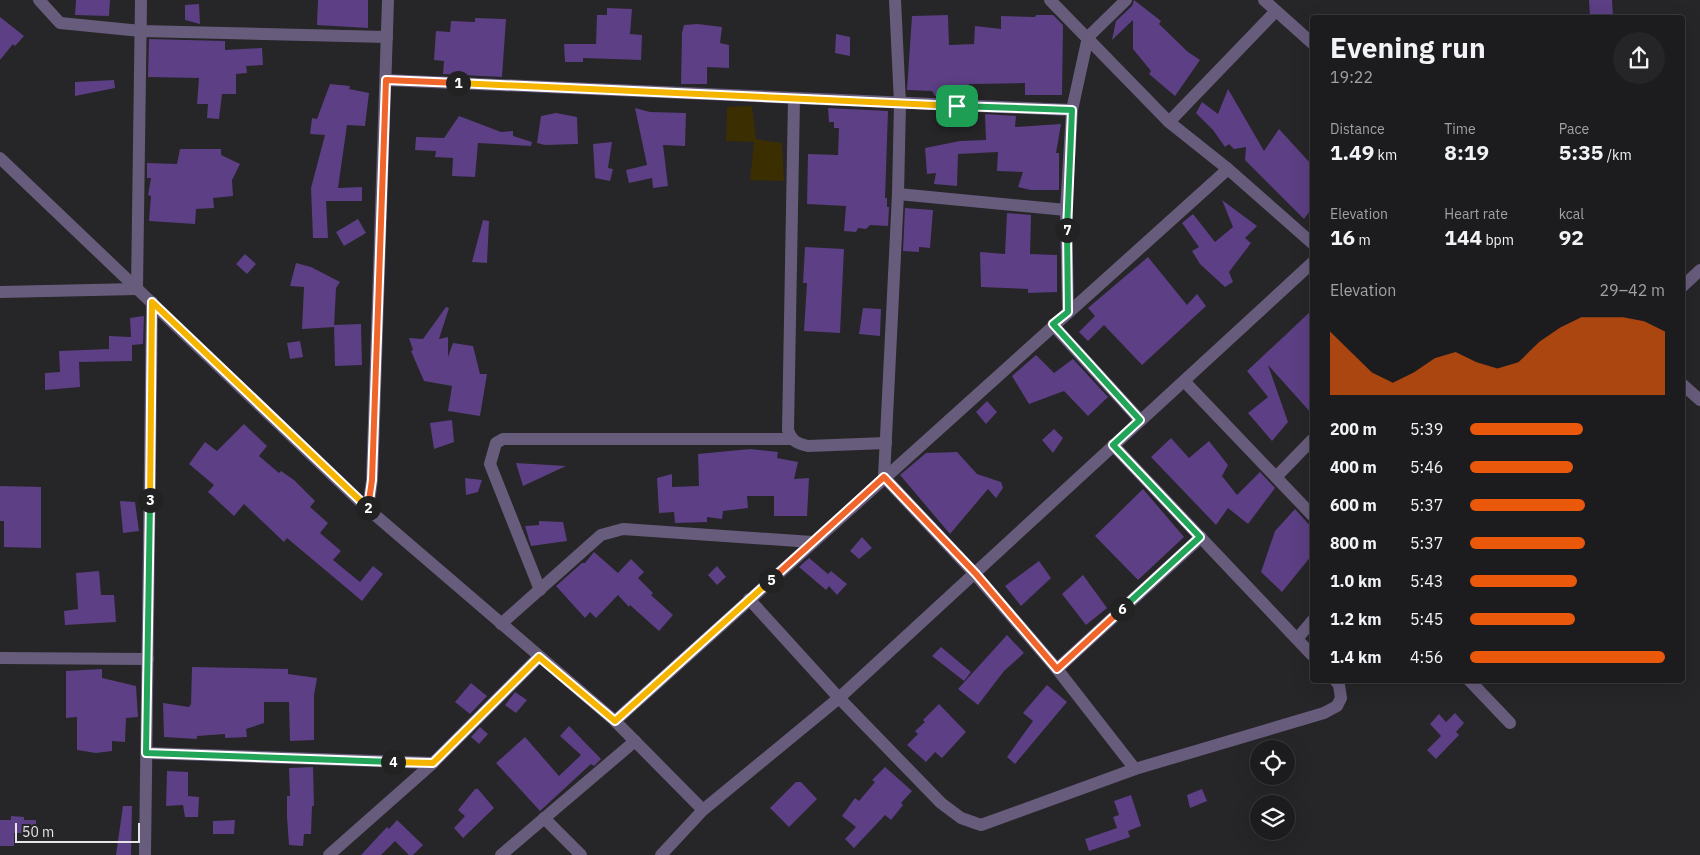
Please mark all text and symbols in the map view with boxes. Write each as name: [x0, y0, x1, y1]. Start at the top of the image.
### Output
text: Evening run: [1330, 29, 1486, 66]
button: share: [1613, 32, 1665, 84]
text: 19:22: [1330, 67, 1373, 87]
pin: 1: [446, 70, 470, 96]
text: 1: [454, 74, 463, 92]
pin: [936, 85, 978, 127]
icon: arrive: [943, 92, 971, 120]
text: Distance: [1330, 120, 1385, 138]
text: Time: [1444, 120, 1476, 138]
text: Pace: [1559, 120, 1589, 138]
text: 1.49: [1330, 138, 1374, 166]
text: 8:19: [1444, 138, 1489, 166]
text: 5:35: [1559, 138, 1603, 166]
text: km: [1374, 146, 1397, 164]
text: /km: [1603, 146, 1632, 164]
text: Elevation: [1330, 205, 1388, 223]
text: Heart rate: [1444, 205, 1508, 223]
text: kcal: [1559, 205, 1584, 223]
pin: 7: [1054, 218, 1080, 242]
text: 7: [1063, 221, 1072, 239]
text: 16: [1330, 223, 1355, 251]
text: 144: [1444, 223, 1482, 251]
text: 92: [1559, 223, 1584, 251]
text: m: [1355, 231, 1371, 249]
text: bpm: [1482, 231, 1514, 249]
text: Elevation: [1330, 280, 1396, 300]
text: 29–42 m: [1599, 280, 1665, 300]
text: 200 m: [1330, 419, 1377, 439]
text: 5:39: [1410, 419, 1443, 439]
text: 400 m: [1330, 457, 1377, 477]
text: 5:46: [1410, 457, 1443, 477]
pin: 3: [138, 488, 162, 512]
text: 3: [146, 491, 155, 509]
text: 600 m: [1330, 495, 1377, 515]
text: 5:37: [1410, 495, 1443, 515]
pin: 2: [356, 496, 380, 520]
text: 2: [364, 499, 373, 517]
text: 800 m: [1330, 533, 1377, 553]
text: 5:37: [1410, 533, 1443, 553]
pin: 5: [758, 568, 784, 592]
text: 5: [767, 571, 776, 589]
text: 1.0 km: [1330, 571, 1381, 591]
text: 5:43: [1410, 571, 1443, 591]
pin: 6: [1110, 596, 1134, 622]
text: 6: [1118, 600, 1127, 618]
text: 1.2 km: [1330, 609, 1381, 629]
text: 5:45: [1410, 609, 1443, 629]
text: 1.4 km: [1330, 647, 1381, 667]
text: 4:56: [1410, 647, 1443, 667]
map controls: [1250, 740, 1295, 840]
button: locate: [1250, 740, 1295, 785]
pin: 4: [380, 750, 406, 774]
text: 4: [389, 753, 398, 771]
button: layers: [1250, 795, 1295, 840]
scale bar: [15, 820, 140, 843]
text: 50 m: [22, 823, 54, 841]

